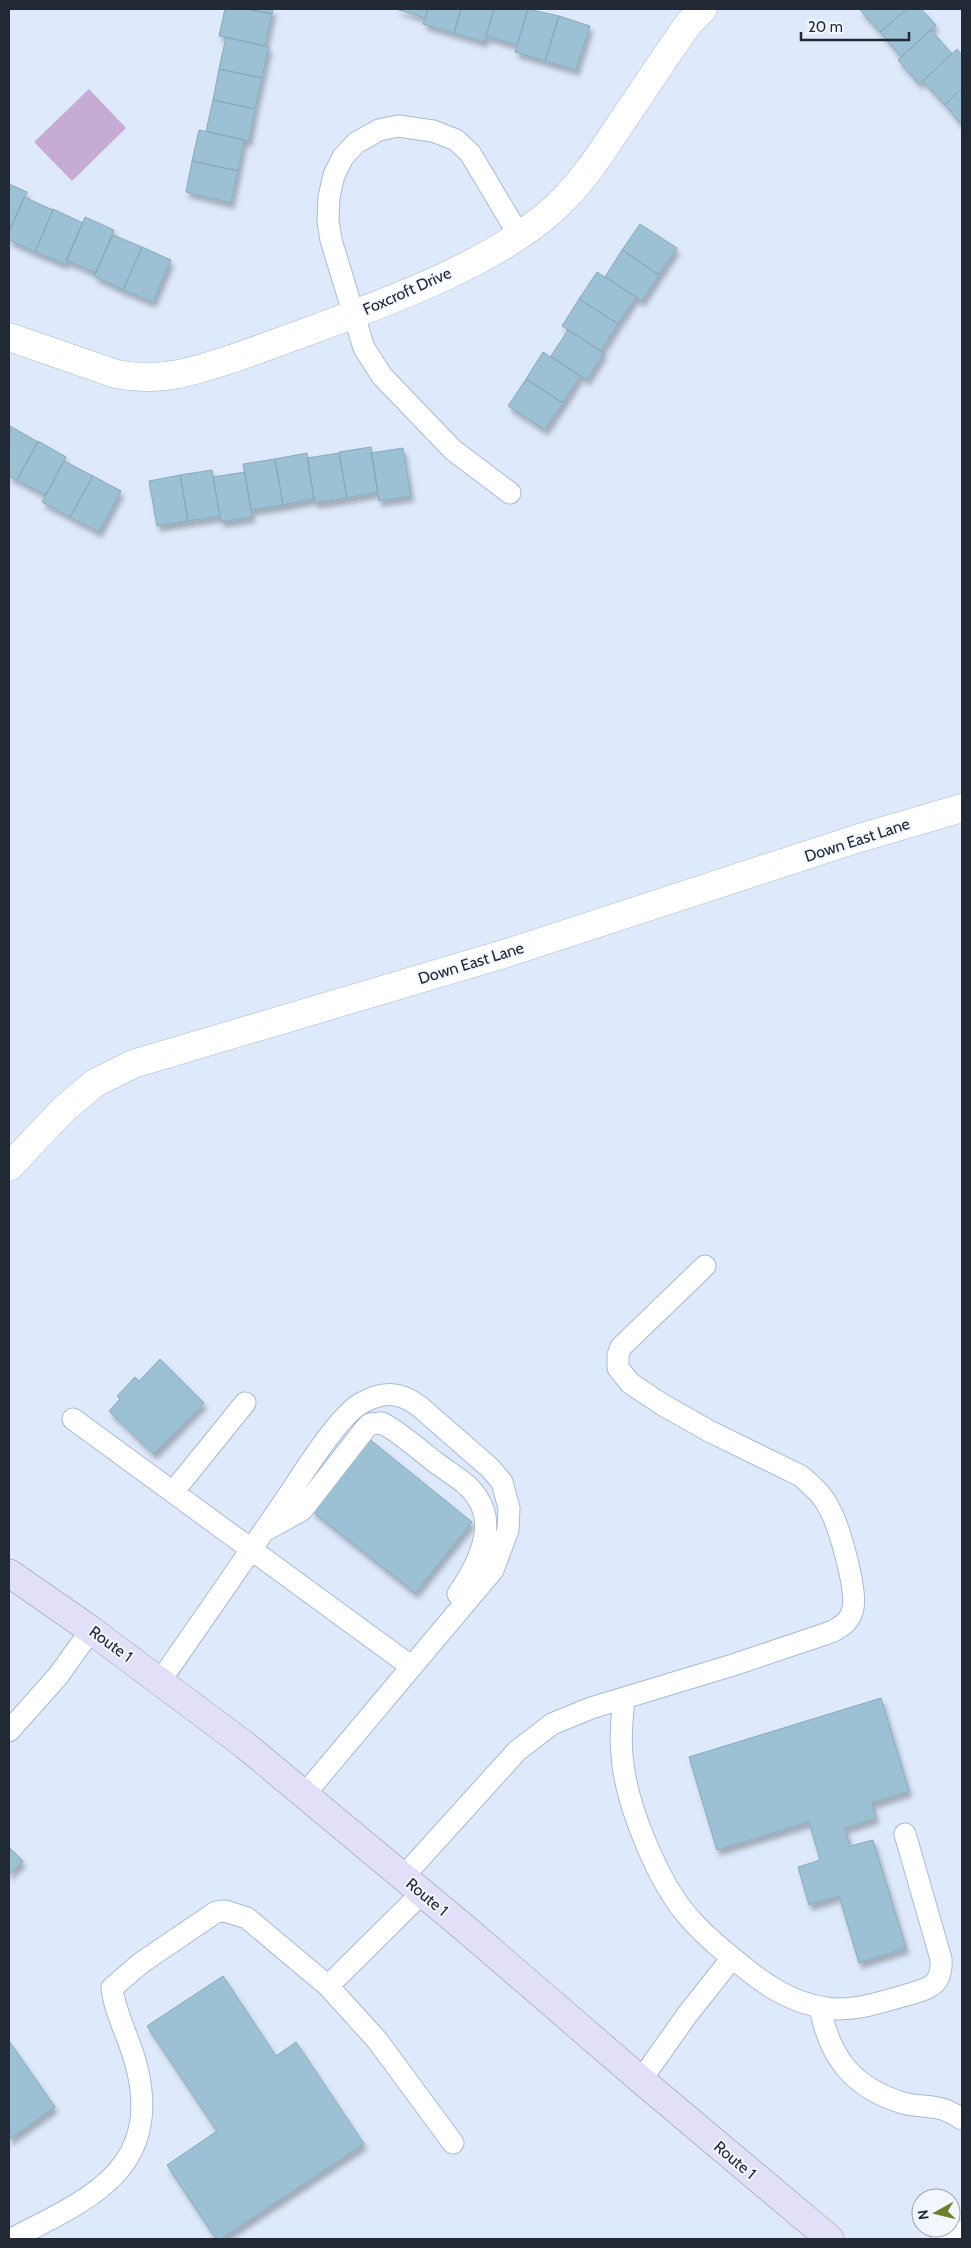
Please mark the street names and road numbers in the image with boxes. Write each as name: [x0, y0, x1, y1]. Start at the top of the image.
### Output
street label: Foxcroft Drive: [360, 263, 454, 319]
street label: Down East Lane: [802, 814, 912, 866]
street label: Down East Lane: [416, 938, 526, 988]
street label: Route 1: [86, 1622, 136, 1666]
street label: Route 1: [402, 1874, 452, 1920]
street label: Route 1: [710, 2137, 760, 2183]

